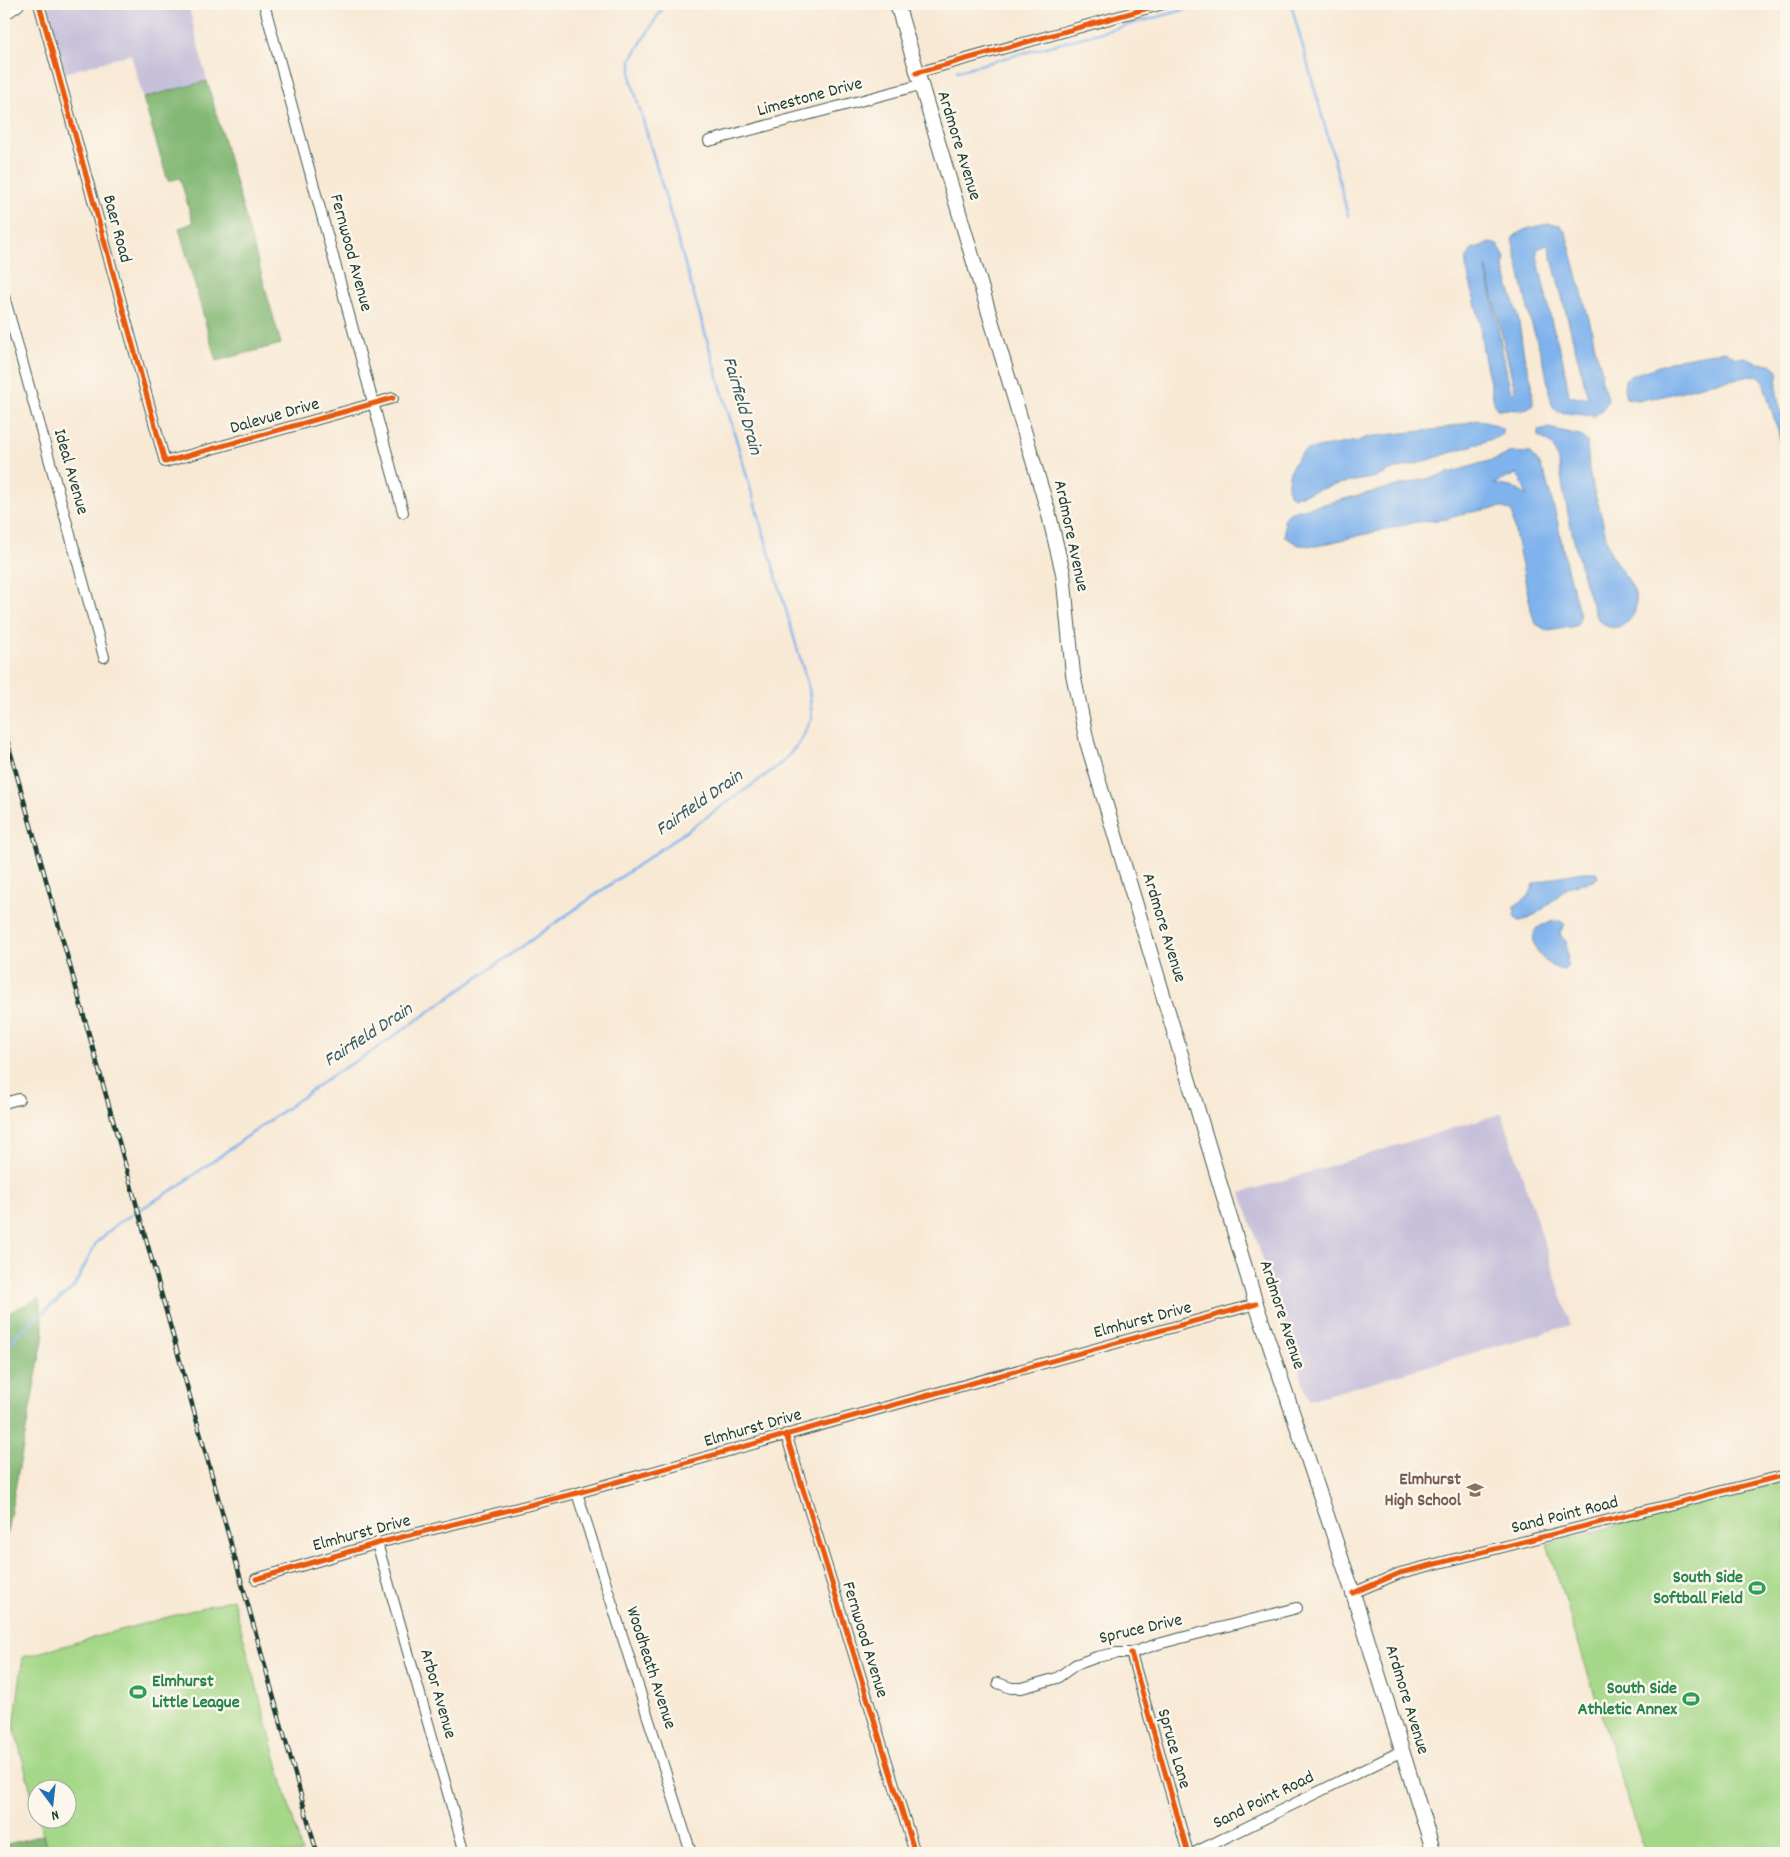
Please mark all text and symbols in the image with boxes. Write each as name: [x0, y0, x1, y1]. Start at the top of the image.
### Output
street label: Limestone Drive: [754, 72, 866, 124]
street label: Ardmore Avenue: [929, 88, 987, 204]
street label: Baer Road: [95, 192, 137, 266]
street label: Fernwood Avenue: [322, 192, 378, 314]
water label: Fairfield Drain: [714, 354, 768, 459]
street label: Dalevue Drive: [227, 392, 323, 442]
street label: Ideal Avenue: [46, 426, 94, 518]
street label: Ardmore Avenue: [1046, 478, 1094, 594]
water label: Fairfield Drain: [651, 763, 750, 844]
street label: Ardmore Avenue: [1134, 870, 1192, 986]
water label: Fairfield Drain: [319, 997, 420, 1075]
street label: Ardmore Avenue: [1252, 1257, 1310, 1373]
street label: Elmhurst Drive: [1091, 1296, 1195, 1346]
street label: Elmhurst Drive: [701, 1403, 805, 1455]
place label: Elmhurst High School: [1385, 1468, 1462, 1514]
school or university icon: Elmhurst High School: [1465, 1480, 1485, 1500]
street label: Sand Point Road: [1509, 1491, 1621, 1541]
street label: Elmhurst Drive: [310, 1509, 414, 1559]
place label: South Side Softball Field: [1653, 1566, 1743, 1612]
sports icon: South Side Softball Field: [1747, 1578, 1767, 1598]
street label: Fernwood Avenue: [834, 1579, 894, 1701]
street label: Woodheath Avenue: [618, 1603, 682, 1733]
street label: Spruce Drive: [1097, 1608, 1185, 1652]
street label: Ardmore Avenue: [1377, 1642, 1435, 1758]
street label: Arbor Avenue: [412, 1646, 462, 1742]
place label: Elmhurst Little League: [152, 1670, 240, 1716]
place label: South Side Athletic Annex: [1578, 1677, 1677, 1723]
sports icon: Elmhurst Little League: [128, 1682, 148, 1702]
sports icon: South Side Athletic Annex: [1681, 1689, 1701, 1709]
street label: Spruce Lane: [1150, 1706, 1196, 1792]
street label: Sand Point Road: [1209, 1766, 1319, 1836]
north arrow: [28, 1780, 78, 1830]
text: N: [49, 1804, 61, 1825]

